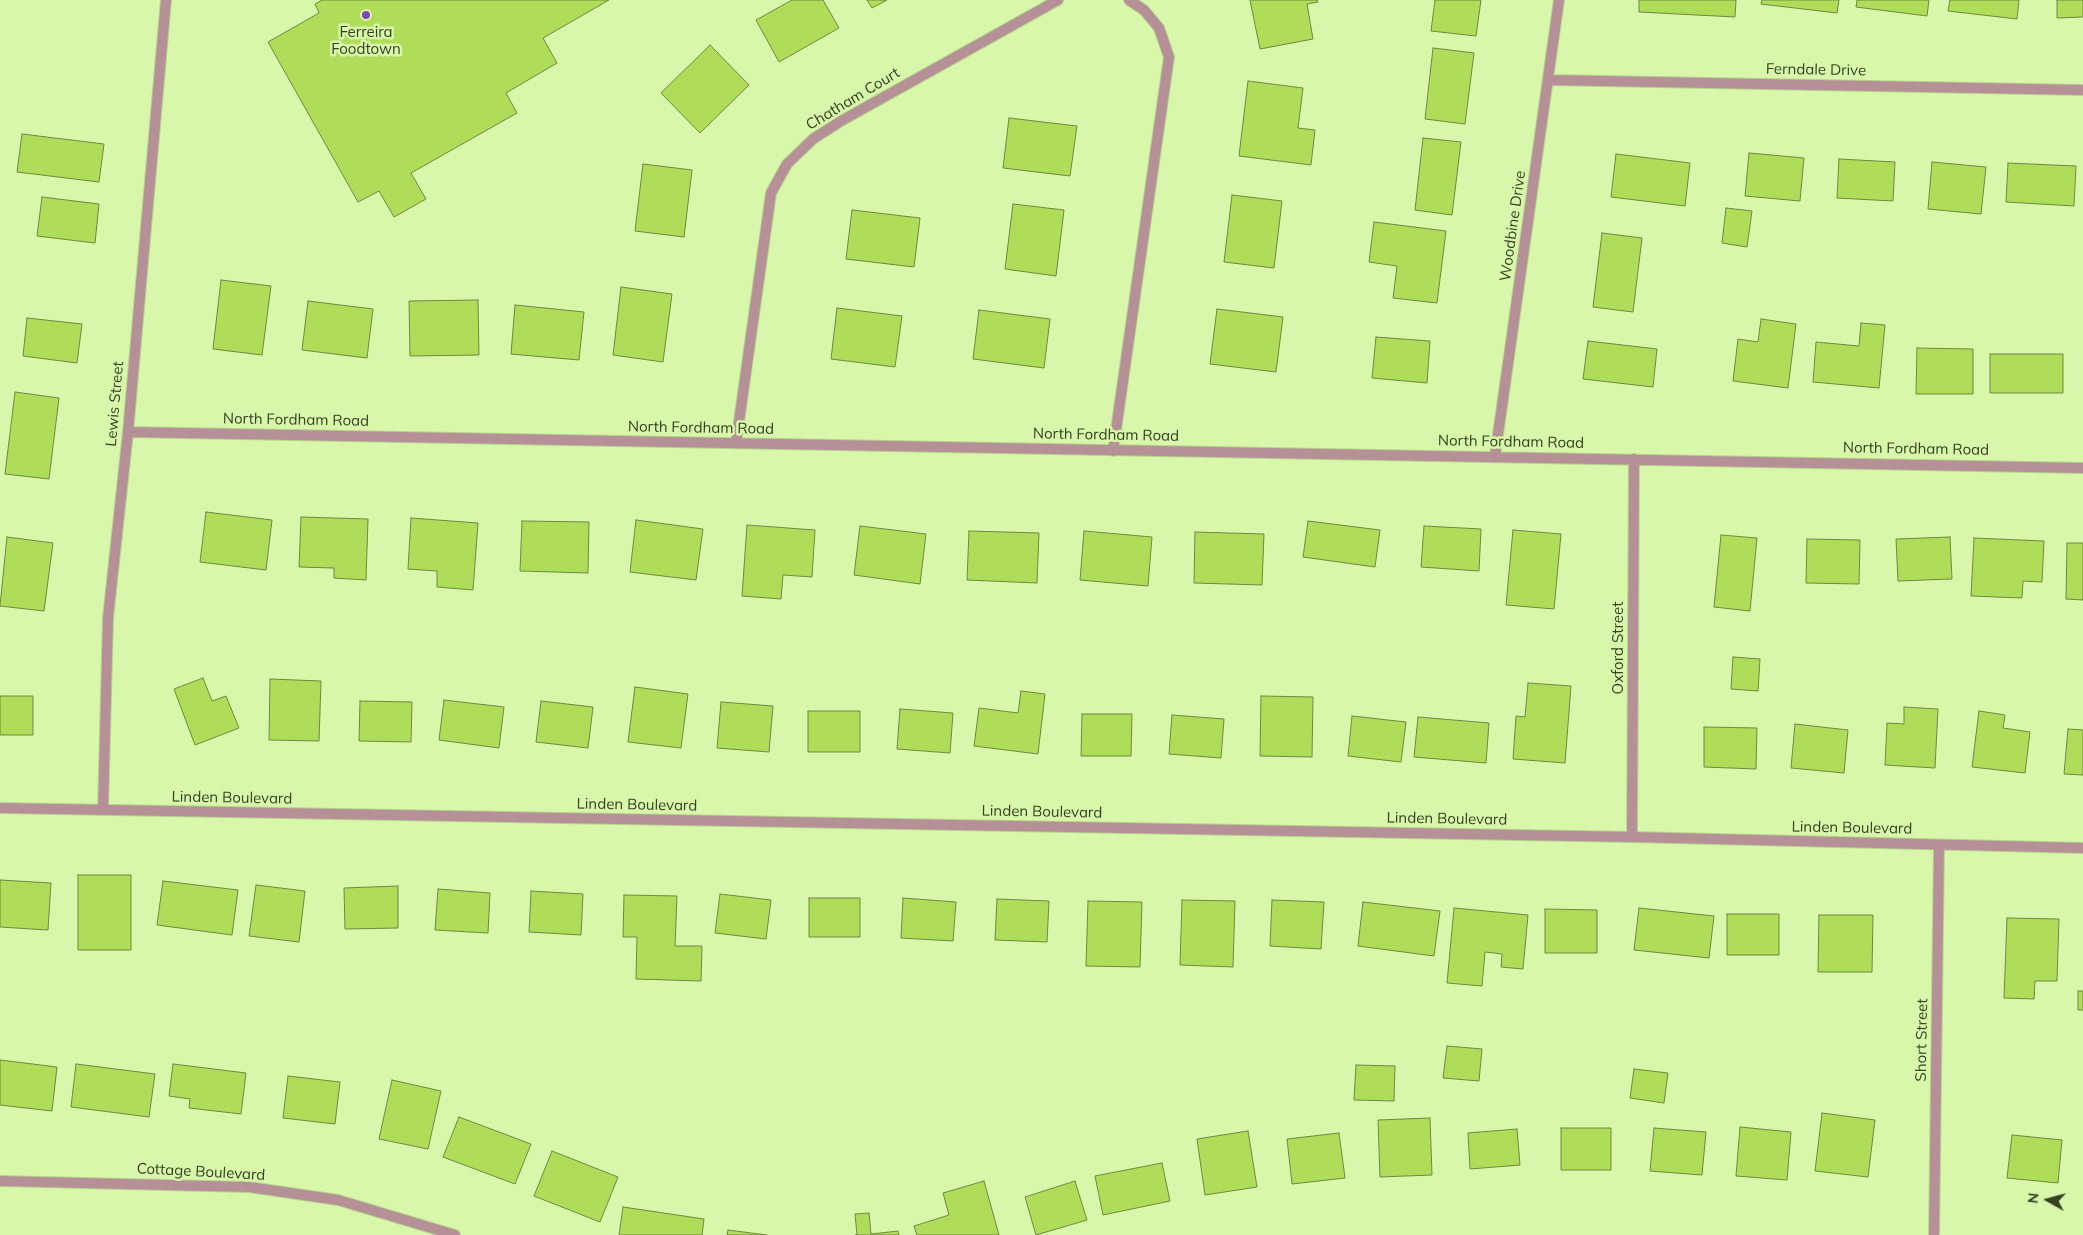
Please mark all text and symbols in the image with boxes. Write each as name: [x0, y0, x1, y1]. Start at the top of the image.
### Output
marker: Ferreira Foodtown: [360, 9, 372, 21]
place label: Ferreira Foodtown: [331, 23, 401, 58]
street label: Ferndale Drive: [1766, 60, 1866, 80]
street label: Chatham Court: [803, 64, 903, 134]
street label: Woodbine Drive: [1496, 169, 1530, 283]
street label: Lewis Street: [102, 361, 128, 447]
street label: North Fordham Road: [223, 410, 369, 430]
street label: North Fordham Road: [628, 418, 774, 438]
street label: North Fordham Road: [1033, 425, 1179, 445]
street label: North Fordham Road: [1438, 432, 1584, 452]
street label: North Fordham Road: [1843, 439, 1989, 459]
street label: Oxford Street: [1609, 602, 1627, 694]
street label: Linden Boulevard: [172, 788, 292, 808]
street label: Linden Boulevard: [577, 795, 697, 815]
street label: Linden Boulevard: [982, 802, 1102, 822]
street label: Linden Boulevard: [1387, 809, 1507, 829]
street label: Linden Boulevard: [1792, 818, 1912, 838]
street label: Short Street: [1912, 998, 1932, 1082]
street label: Cottage Boulevard: [136, 1160, 266, 1184]
north arrow: [2023, 1175, 2073, 1225]
text: N: [2024, 1192, 2043, 1205]

